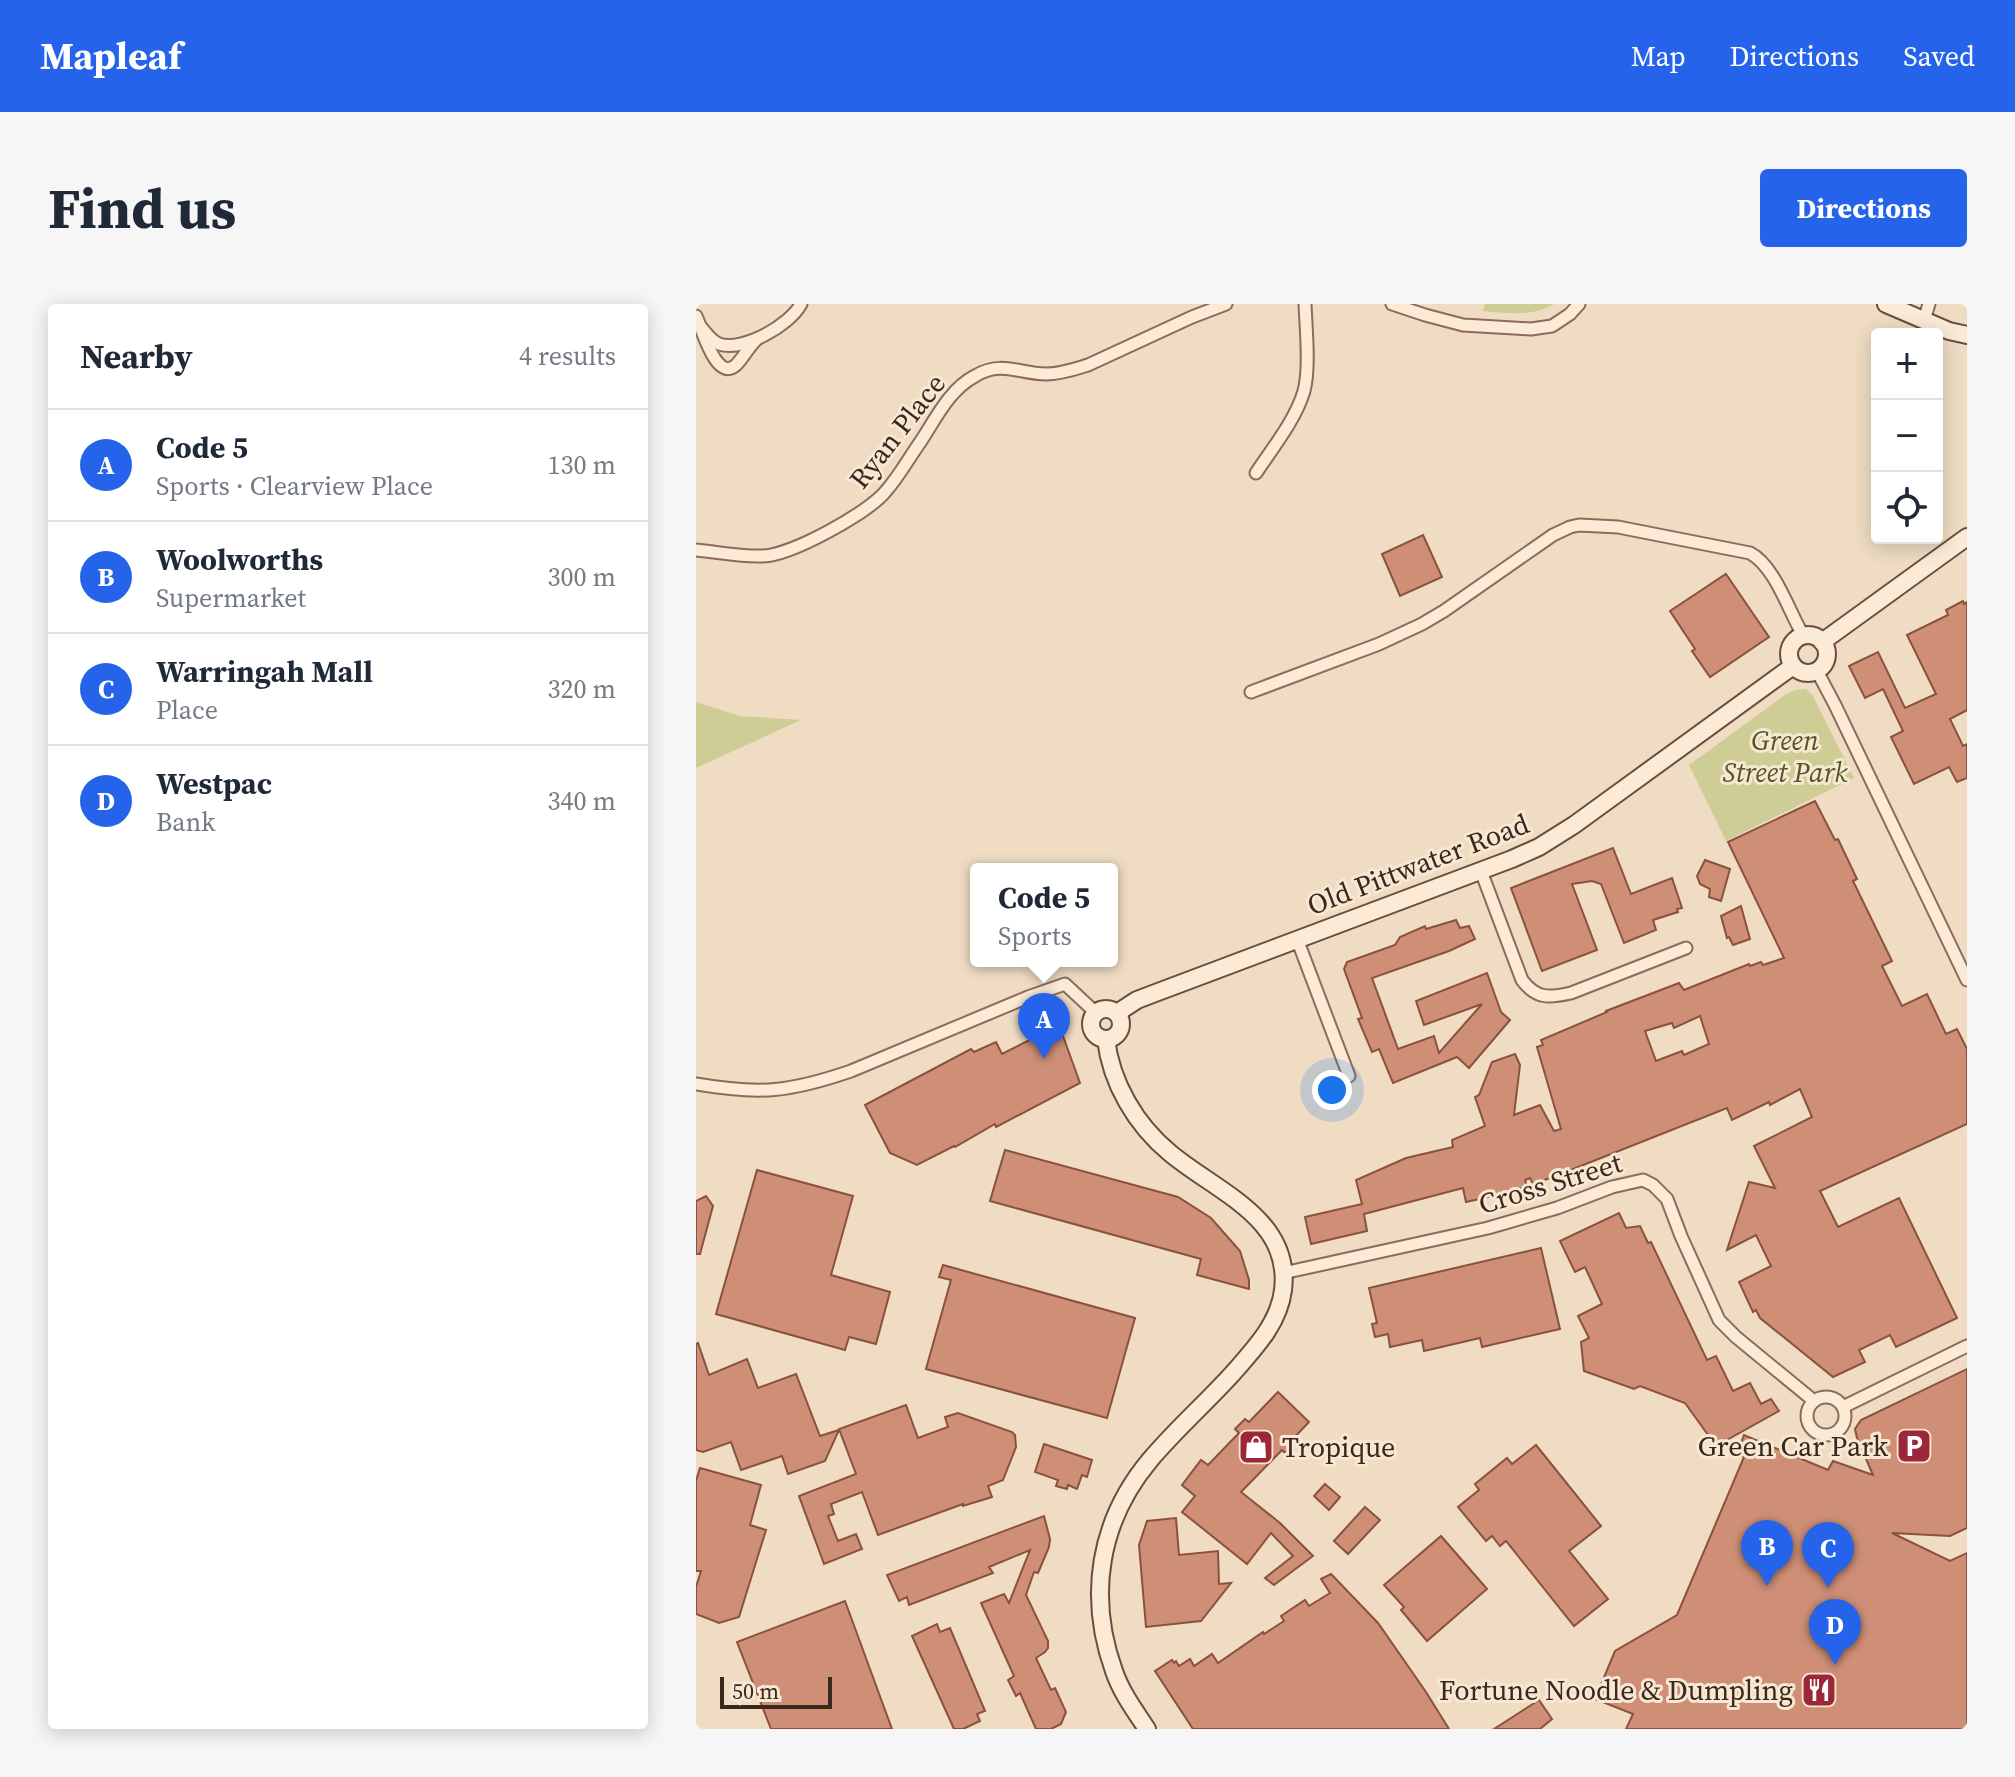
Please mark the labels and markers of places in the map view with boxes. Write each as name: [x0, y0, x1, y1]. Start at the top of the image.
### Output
pin: A: [1018, 993, 1070, 1059]
place label: Green Car Park: [1698, 1427, 1889, 1465]
parking icon: Green Car Park: [1895, 1427, 1933, 1465]
shop icon: Tropique: [1237, 1428, 1275, 1466]
place label: Tropique: [1282, 1428, 1395, 1466]
pin: B: [1741, 1520, 1793, 1586]
pin: C: [1802, 1522, 1854, 1588]
pin: D: [1809, 1599, 1861, 1665]
place label: Fortune Noodle & Dumpling: [1439, 1671, 1793, 1709]
restaurant icon: Fortune Noodle & Dumpling: [1800, 1671, 1838, 1709]

